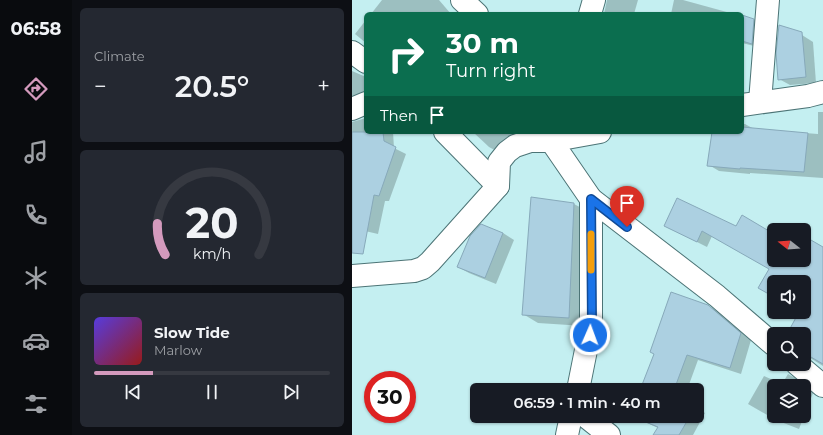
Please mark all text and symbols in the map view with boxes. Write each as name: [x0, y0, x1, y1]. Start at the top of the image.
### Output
text: 06:58: [11, 18, 62, 40]
text: 30 m: [446, 26, 519, 60]
icon: right: [380, 28, 432, 80]
text: Climate: [94, 48, 145, 64]
text: Turn right: [446, 60, 536, 82]
text: 20.5°: [175, 68, 249, 105]
text: −: [94, 73, 107, 100]
text: +: [317, 73, 330, 100]
icon: directions: [22, 75, 50, 103]
icon: arrive: [426, 104, 448, 126]
text: Then: [380, 106, 418, 125]
icon: music: [22, 138, 50, 166]
pin: [610, 186, 644, 227]
icon: arrive: [616, 192, 638, 214]
text: 20: [186, 198, 238, 248]
icon: phone: [22, 201, 50, 229]
north arrow: [767, 223, 811, 267]
map controls: [767, 223, 811, 423]
text: km/h: [193, 245, 231, 263]
icon: climate: [22, 264, 50, 292]
button: sound: [767, 275, 811, 319]
position arrow: [569, 314, 611, 356]
text: Slow Tide: [154, 323, 230, 342]
icon: car: [22, 327, 50, 355]
button: search: [767, 327, 811, 371]
text: Marlow: [154, 342, 202, 358]
speed limit sign: 30: [364, 371, 416, 423]
button: layers: [767, 379, 811, 423]
icon: previous: [122, 381, 144, 403]
icon: pause: [201, 381, 223, 403]
icon: next: [280, 381, 302, 403]
icon: filters: [22, 390, 50, 418]
text: 06:59 · 1 min · 40 m: [514, 393, 660, 412]

